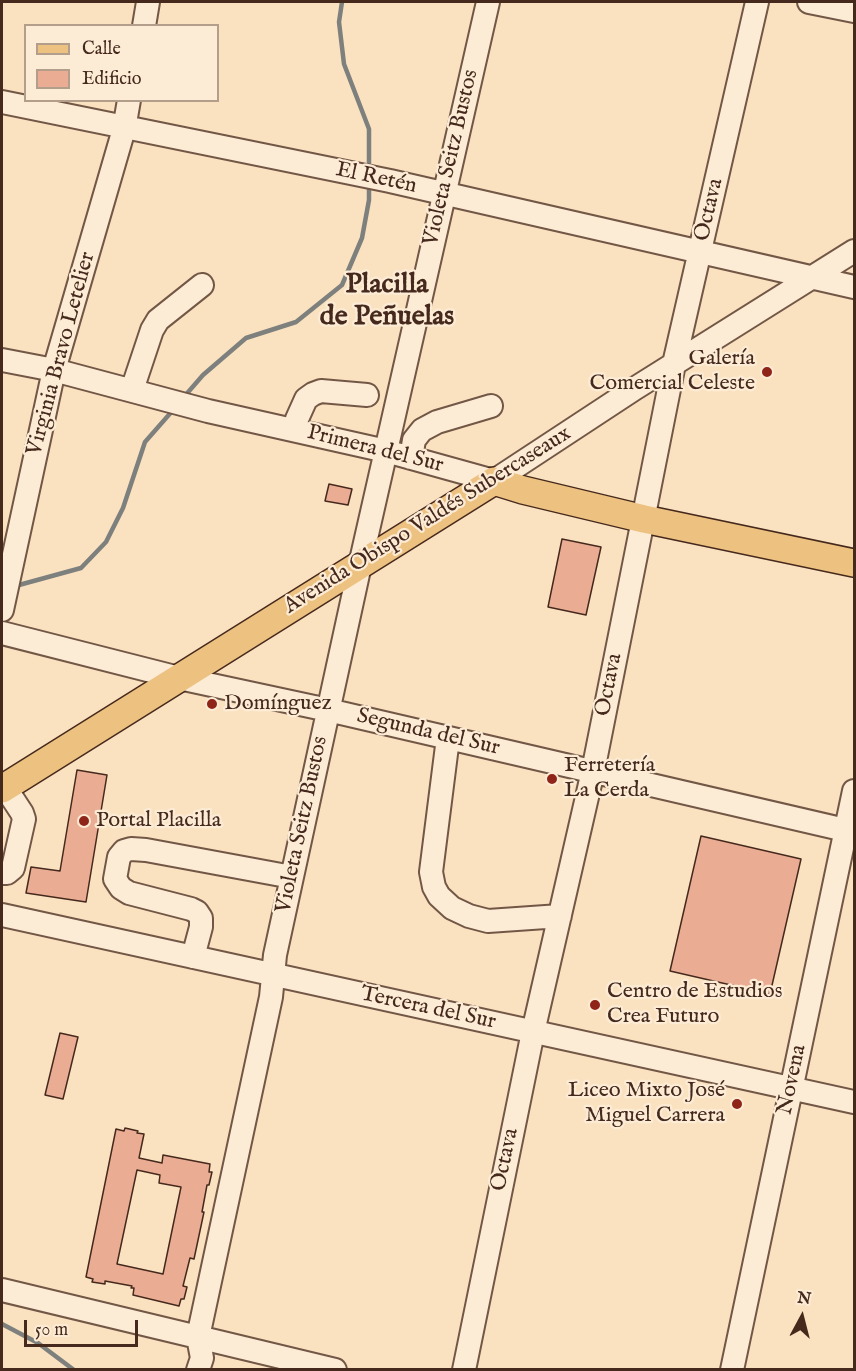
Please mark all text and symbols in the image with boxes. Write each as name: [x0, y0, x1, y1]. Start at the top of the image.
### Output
legend: [24, 24, 219, 102]
text: Calle: [82, 38, 121, 61]
street label: Violeta Seitz Bustos: [419, 67, 485, 249]
text: Edificio: [82, 68, 142, 91]
street label: El Retén: [333, 158, 419, 200]
street label: Octava: [690, 176, 730, 244]
street label: Virginia Bravo Letelier: [22, 249, 102, 459]
district label: Placilla de Peñuelas: [320, 269, 454, 335]
place label: Galería Comercial Celeste: [589, 346, 755, 398]
marker: Galería Comercial Celeste: [760, 365, 774, 379]
street label: Primera del Sur: [304, 420, 446, 480]
street label: Avenida Obispo Valdés Subercaseaux: [280, 421, 576, 621]
street label: Octava: [591, 651, 629, 719]
place label: Domínguez: [224, 691, 332, 717]
marker: Domínguez: [205, 697, 219, 711]
street label: Segunda del Sur: [354, 704, 502, 762]
street label: Violeta Seitz Bustos: [271, 734, 335, 916]
place label: Ferretería La Cerda: [564, 753, 655, 804]
marker: Ferretería La Cerda: [545, 772, 559, 786]
place label: Portal Placilla: [96, 808, 221, 834]
marker: Portal Placilla: [77, 814, 91, 828]
place label: Centro de Estudios Crea Futuro: [607, 979, 782, 1030]
street label: Tercera del Sur: [358, 982, 498, 1036]
marker: Centro de Estudios Crea Futuro: [588, 998, 602, 1012]
street label: Novena: [773, 1043, 813, 1117]
place label: Liceo Mixto José Miguel Carrera: [568, 1078, 725, 1130]
marker: Liceo Mixto José Miguel Carrera: [730, 1097, 744, 1111]
street label: Octava: [486, 1126, 526, 1194]
north arrow: [772, 1287, 832, 1347]
text: N: [796, 1288, 812, 1310]
scale bar: [27, 1308, 141, 1346]
text: 50 m: [35, 1319, 68, 1342]

